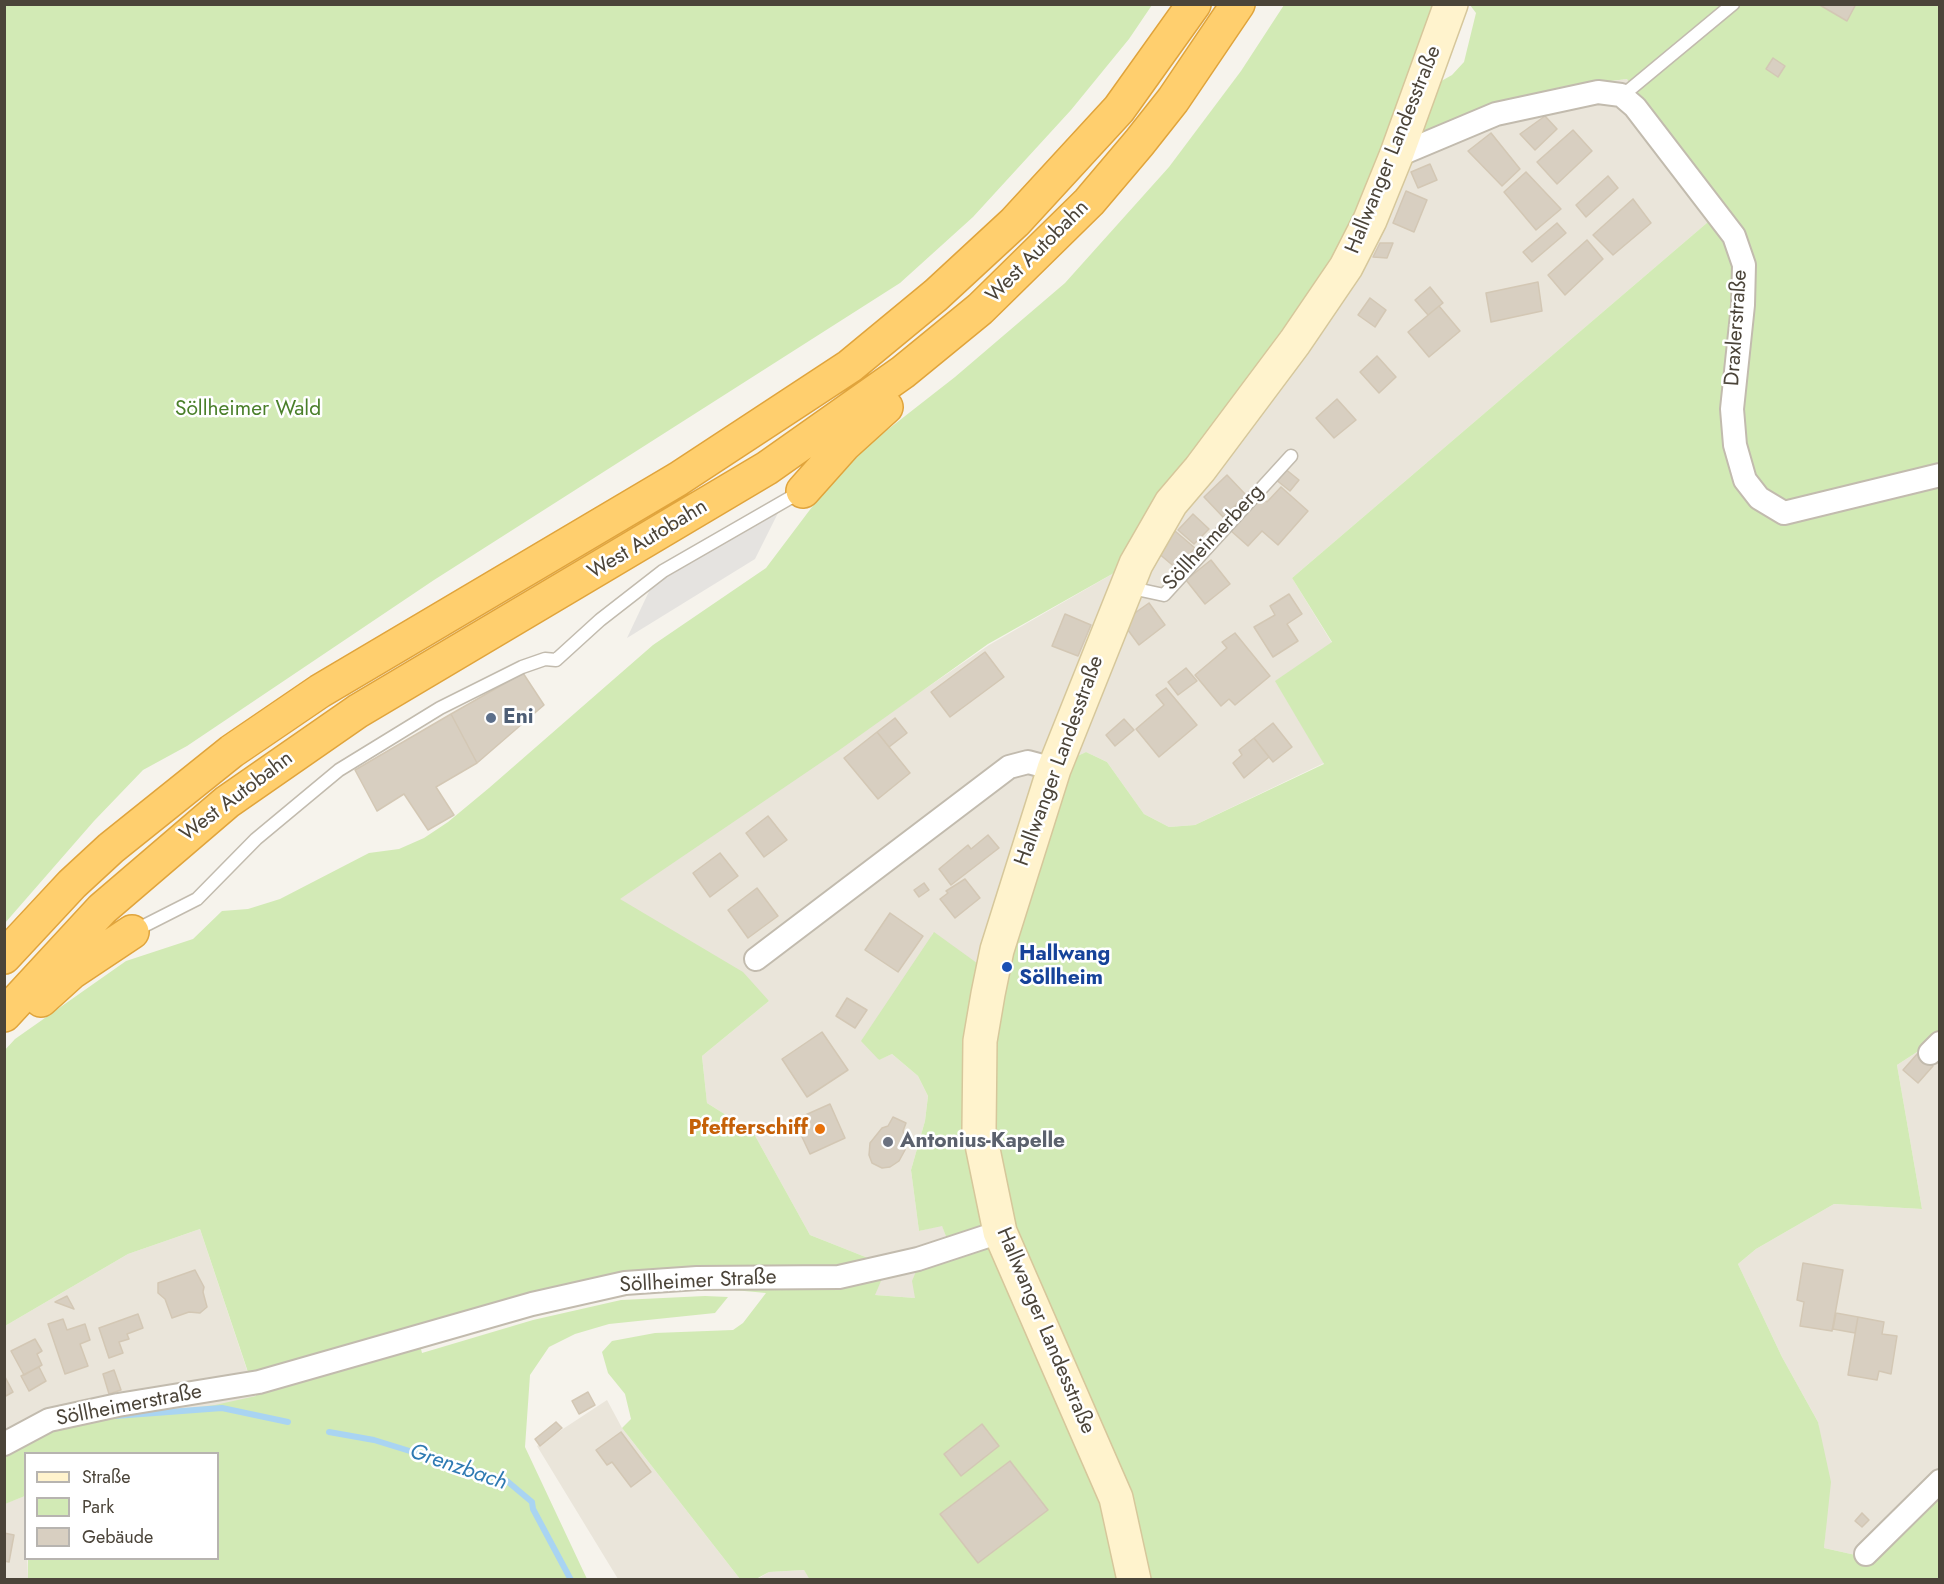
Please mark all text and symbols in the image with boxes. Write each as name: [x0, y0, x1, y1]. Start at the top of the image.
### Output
street label: Hallwanger Landesstraße: [1341, 42, 1447, 258]
street label: West Autobahn: [981, 195, 1095, 309]
street label: Draxlerstraße: [1720, 269, 1754, 387]
park label: Söllheimer Wald: [175, 397, 321, 423]
street label: Söllheimerberg: [1158, 480, 1270, 596]
street label: West Autobahn: [584, 494, 712, 586]
street label: Hallwanger Landesstraße: [1010, 652, 1110, 870]
place label: Eni: [503, 705, 534, 731]
marker: Eni: [484, 711, 498, 725]
street label: West Autobahn: [176, 746, 298, 848]
place label: Hallwang Söllheim: [1019, 942, 1110, 992]
marker: Hallwang Söllheim: [1000, 960, 1014, 974]
place label: Pfefferschiff: [688, 1116, 808, 1142]
marker: Pfefferschiff: [813, 1122, 827, 1136]
place label: Antonius-Kapelle: [900, 1129, 1065, 1155]
marker: Antonius-Kapelle: [881, 1135, 895, 1149]
street label: Hallwanger Landesstraße: [990, 1224, 1100, 1438]
street label: Söllheimer Straße: [619, 1265, 777, 1299]
street label: Söllheimerstraße: [54, 1380, 204, 1432]
water label: Grenzbach: [406, 1439, 510, 1497]
legend: [24, 1452, 219, 1560]
text: Straße: [82, 1464, 130, 1490]
text: Park: [82, 1494, 114, 1520]
text: Gebäude: [82, 1524, 153, 1550]

